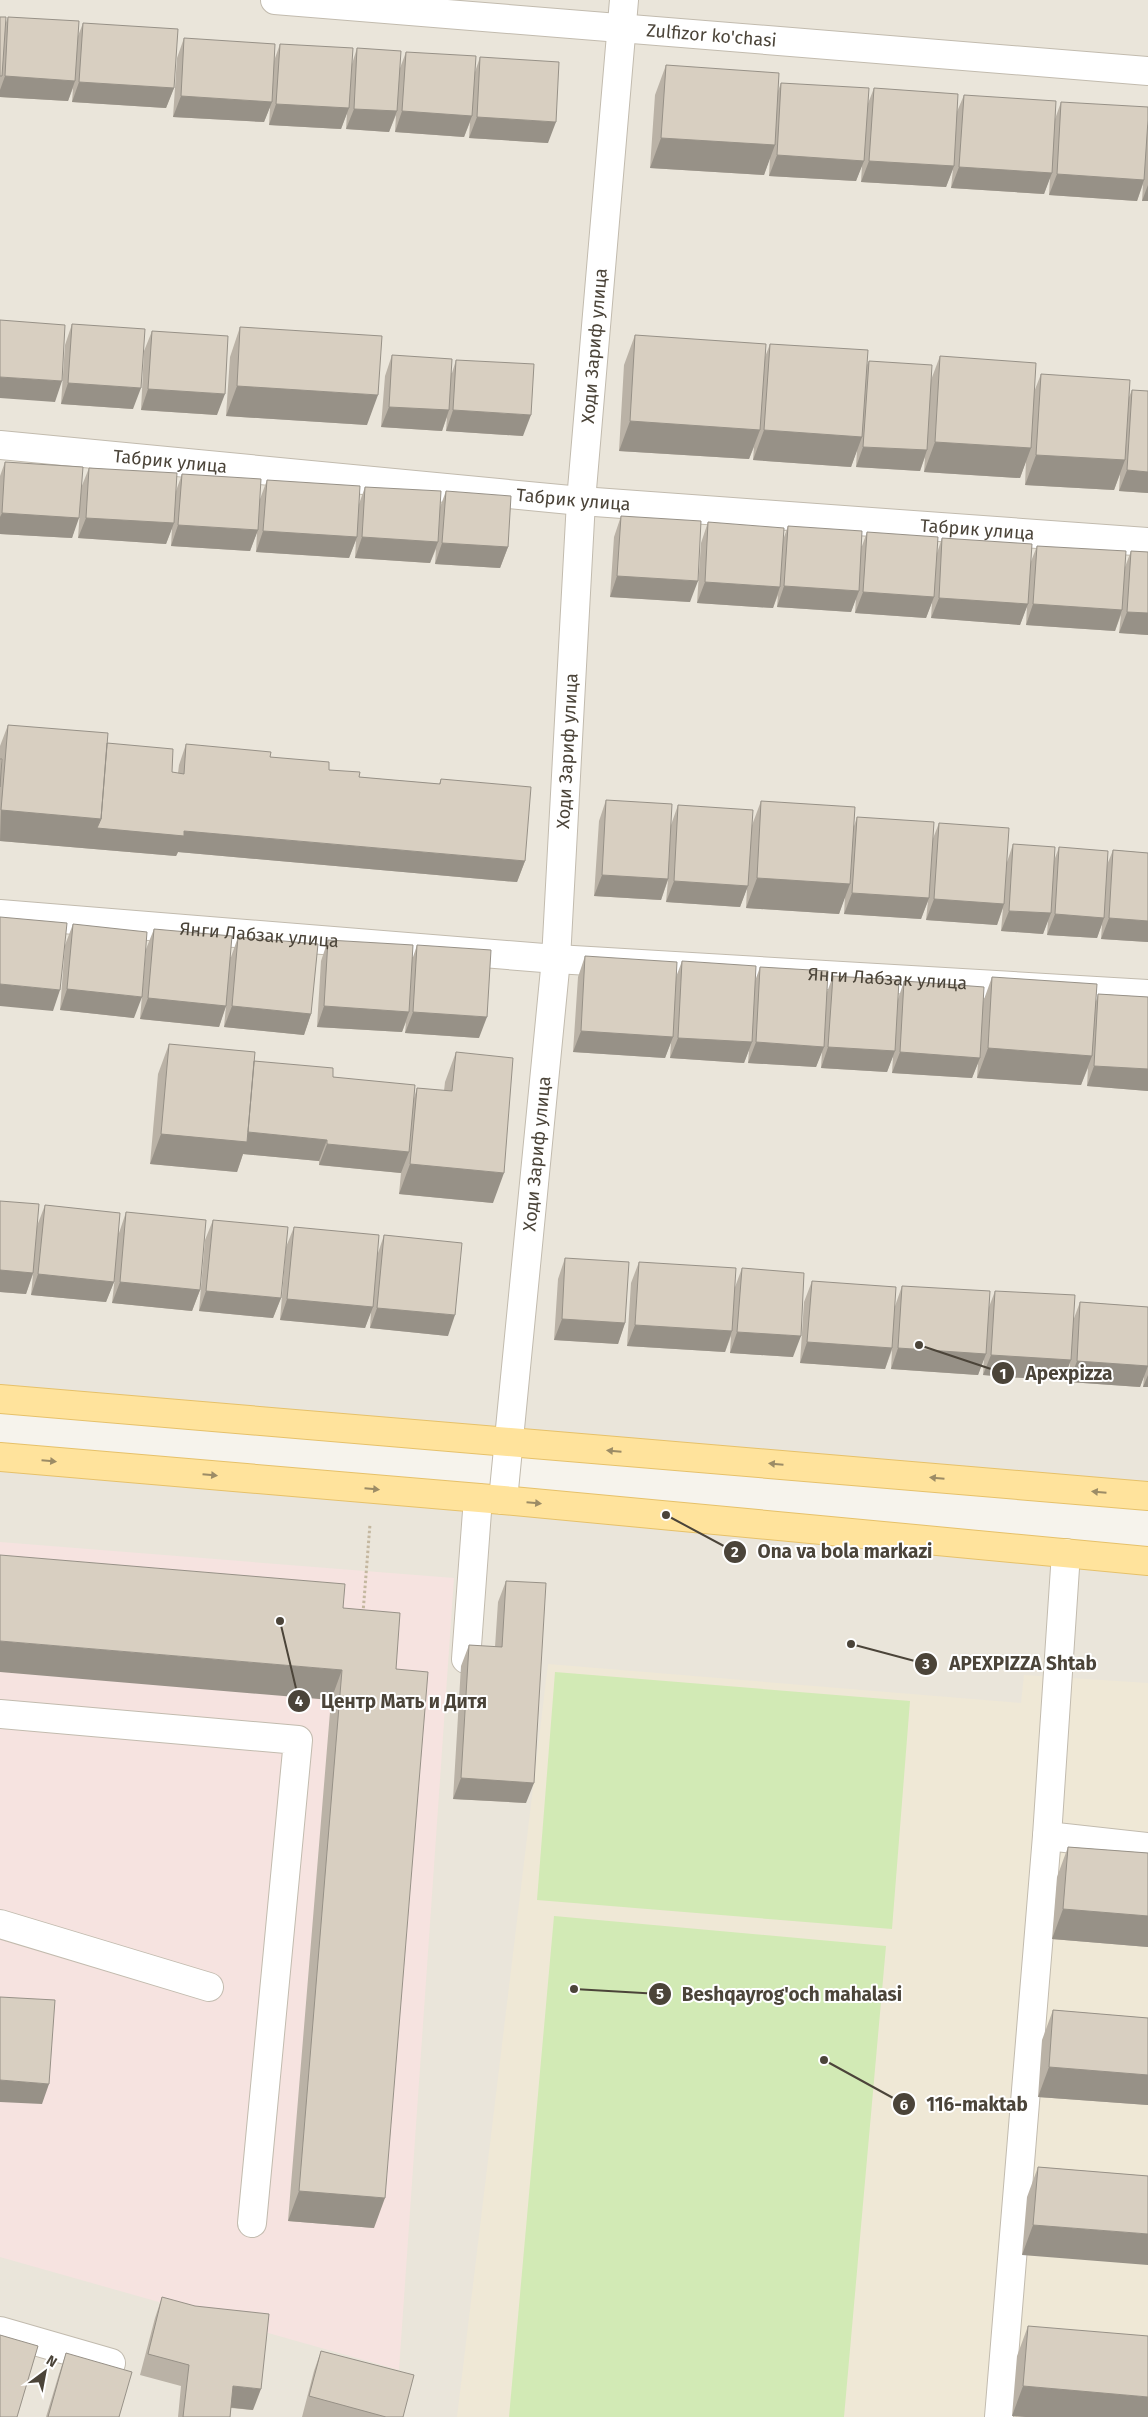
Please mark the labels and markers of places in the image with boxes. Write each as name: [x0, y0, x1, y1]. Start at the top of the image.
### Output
callout: Apexpizza: [991, 1356, 1122, 1390]
callout: Ona va bola markazi: [722, 1535, 942, 1569]
callout: APEXPIZZA Shtab: [914, 1647, 1106, 1681]
callout: Центр Мать и Дитя: [286, 1684, 497, 1718]
callout: Beshqayrog'och mahalasi: [647, 1977, 912, 2011]
callout: 116-maktab: [891, 2087, 1038, 2121]

